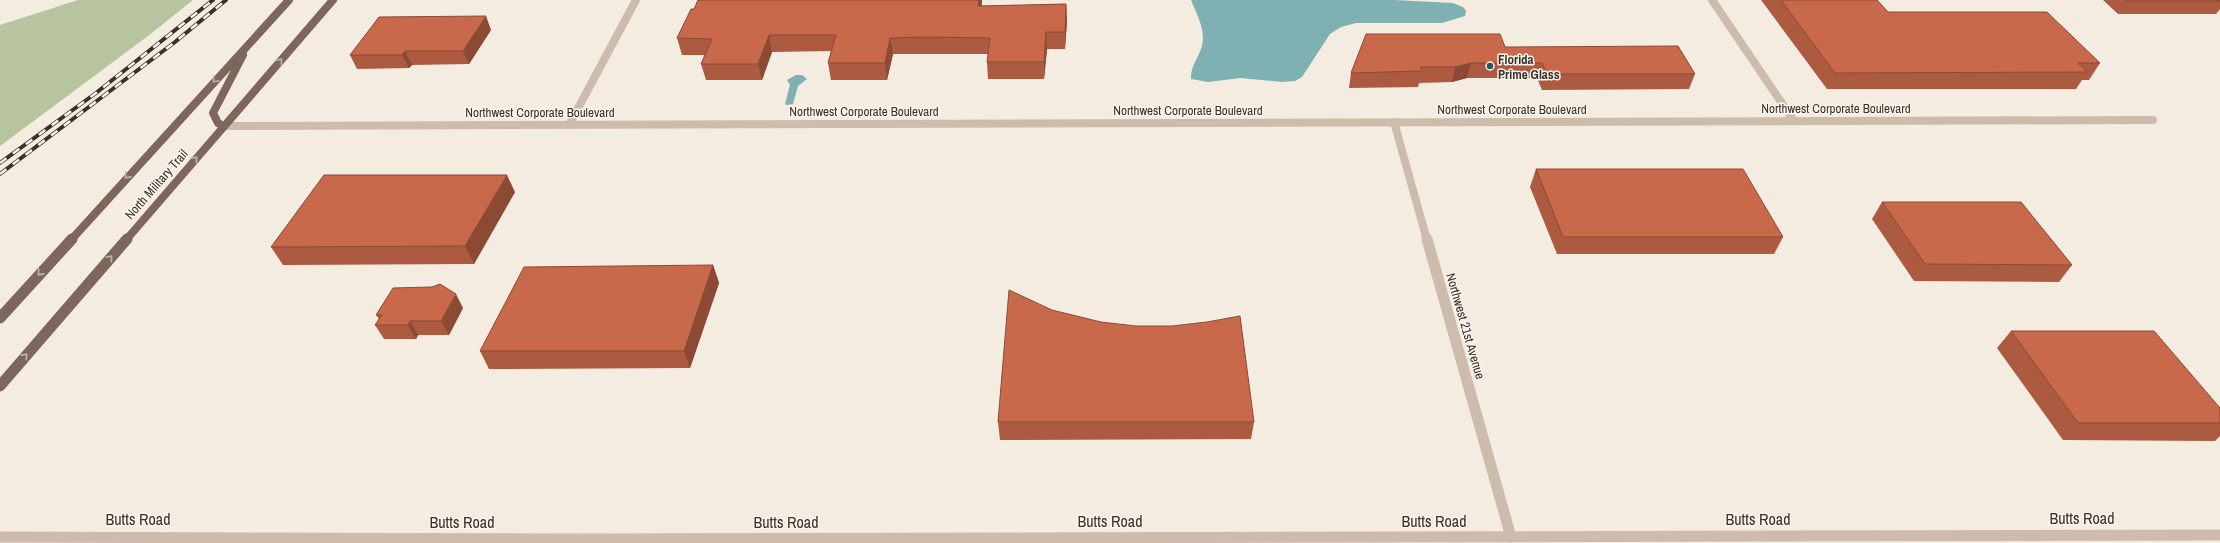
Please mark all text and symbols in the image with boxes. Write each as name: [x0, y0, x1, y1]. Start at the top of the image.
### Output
place label: Florida Prime Glass: [1498, 51, 1560, 83]
one-way arrow: [275, 58, 282, 65]
marker: Florida Prime Glass: [1485, 61, 1495, 71]
one-way arrow: [212, 75, 220, 83]
street label: Northwest Corporate Boulevard: [1761, 100, 1911, 117]
street label: Northwest Corporate Boulevard: [1437, 101, 1587, 118]
street label: Northwest Corporate Boulevard: [1113, 102, 1263, 119]
street label: Northwest Corporate Boulevard: [789, 103, 939, 120]
street label: Northwest Corporate Boulevard: [465, 104, 615, 121]
street label: North Military Trail: [121, 146, 192, 223]
one-way arrow: [190, 156, 198, 164]
one-way arrow: [125, 171, 132, 179]
one-way arrow: [106, 255, 113, 262]
one-way arrow: [38, 268, 45, 276]
street label: Northwest 21st Avenue: [1442, 271, 1489, 381]
one-way arrow: [21, 353, 28, 361]
street label: Butts Road: [2050, 507, 2114, 529]
street label: Butts Road: [106, 508, 170, 530]
street label: Butts Road: [1726, 508, 1790, 530]
street label: Butts Road: [1078, 510, 1142, 532]
street label: Butts Road: [1402, 510, 1466, 532]
street label: Butts Road: [430, 511, 494, 533]
street label: Butts Road: [754, 511, 818, 533]

